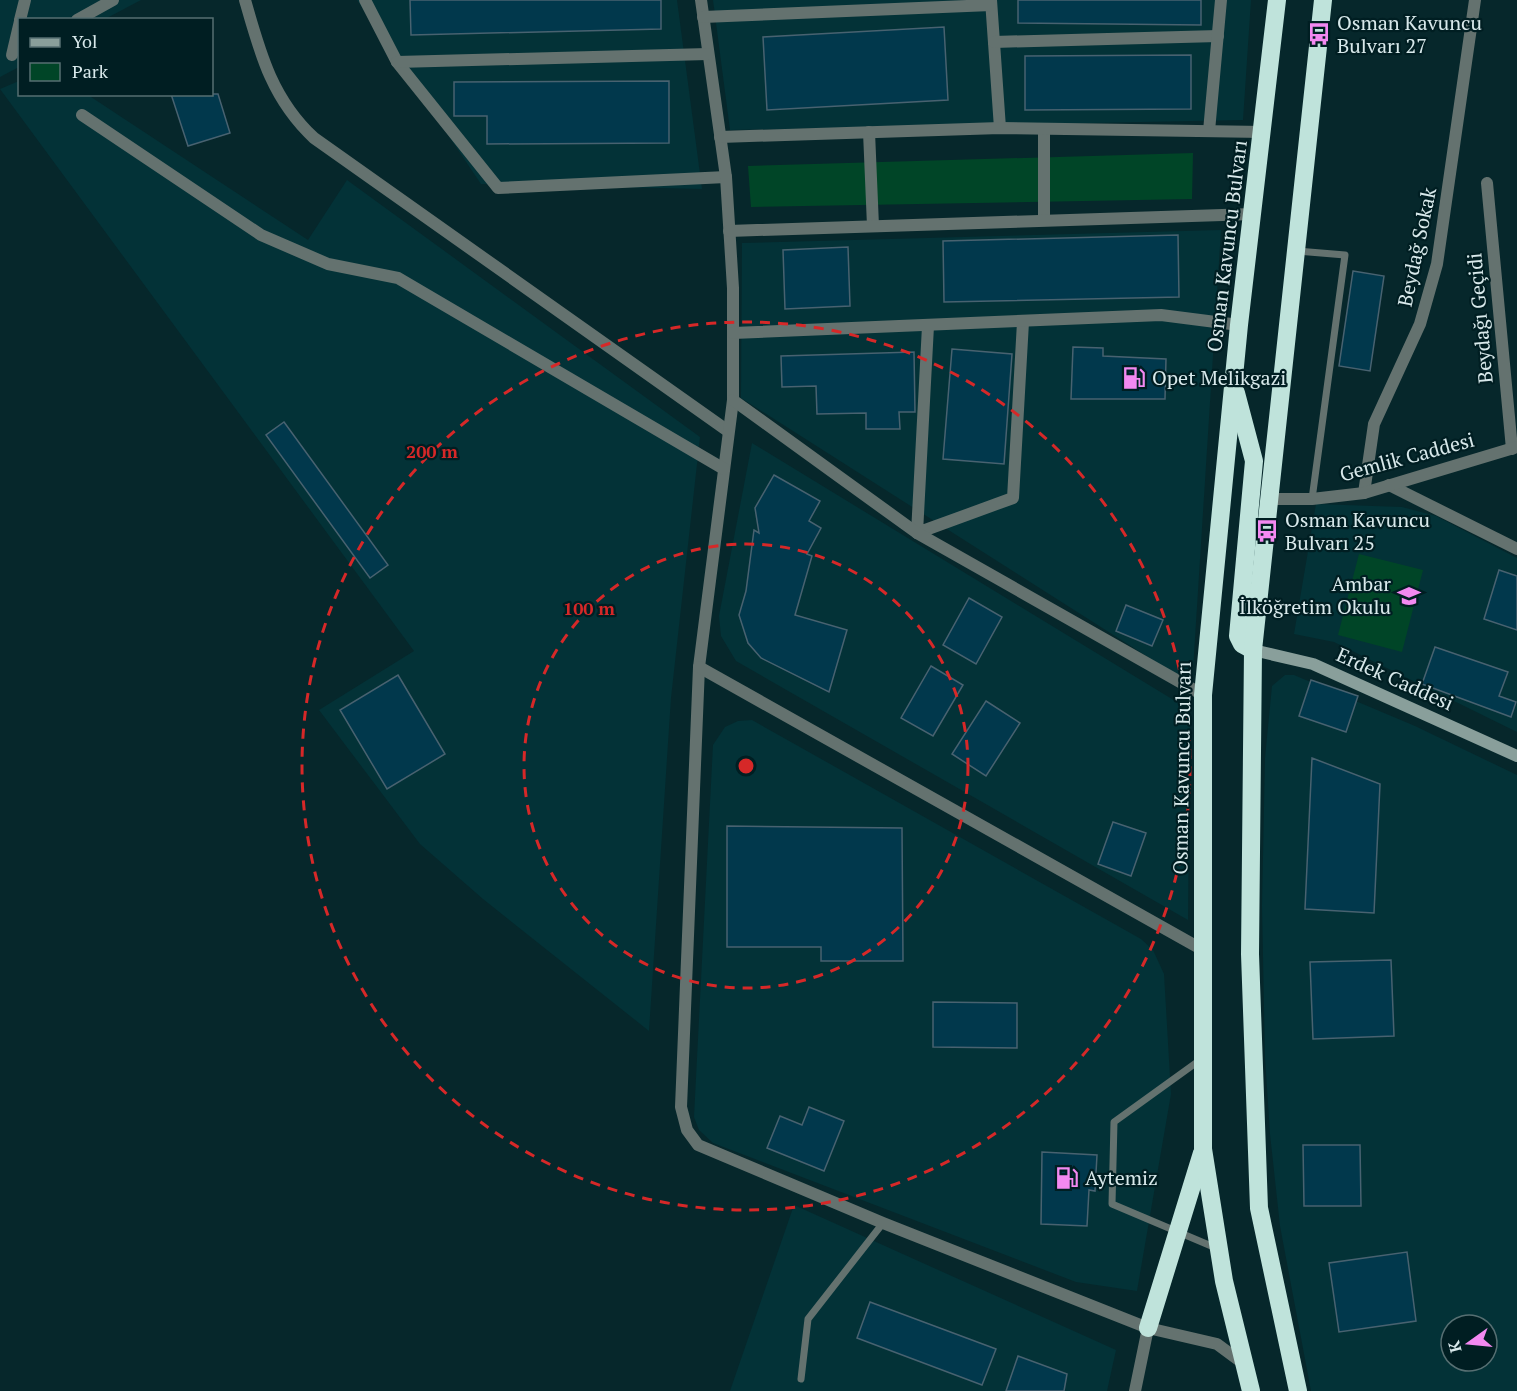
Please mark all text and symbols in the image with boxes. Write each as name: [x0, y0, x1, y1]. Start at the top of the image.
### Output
place label: Osman Kavuncu Bulvarı 27: [1337, 9, 1482, 59]
legend: [18, 18, 213, 96]
bus stop icon: Osman Kavuncu Bulvarı 27: [1306, 21, 1332, 47]
text: Yol: [72, 29, 97, 53]
text: Park: [72, 59, 109, 83]
street label: Osman Kavuncu Bulvarı: [1200, 138, 1253, 354]
street label: Beydağ Sokak: [1391, 184, 1442, 309]
street label: Beydağı Geçidi: [1460, 252, 1499, 384]
place label: Opet Melikgazi: [1152, 364, 1286, 391]
fuel station icon: Opet Melikgazi: [1121, 365, 1147, 391]
street label: Gemlik Caddesi: [1337, 426, 1477, 487]
text: 200 m: [406, 439, 458, 463]
place label: Osman Kavuncu Bulvarı 25: [1285, 506, 1430, 556]
bus stop icon: Osman Kavuncu Bulvarı 25: [1254, 518, 1280, 544]
place label: Ambar İlköğretim Okulu: [1239, 570, 1391, 620]
school or university icon: Ambar İlköğretim Okulu: [1396, 583, 1422, 609]
text: 100 m: [563, 596, 615, 620]
street label: Erdek Caddesi: [1332, 641, 1458, 716]
street label: Osman Kavuncu Bulvarı: [1166, 661, 1197, 875]
centre of rings: [736, 756, 756, 776]
place label: Aytemiz: [1085, 1164, 1158, 1191]
fuel station icon: Aytemiz: [1054, 1165, 1080, 1191]
north arrow: [1439, 1313, 1499, 1373]
text: K: [1442, 1338, 1467, 1355]

